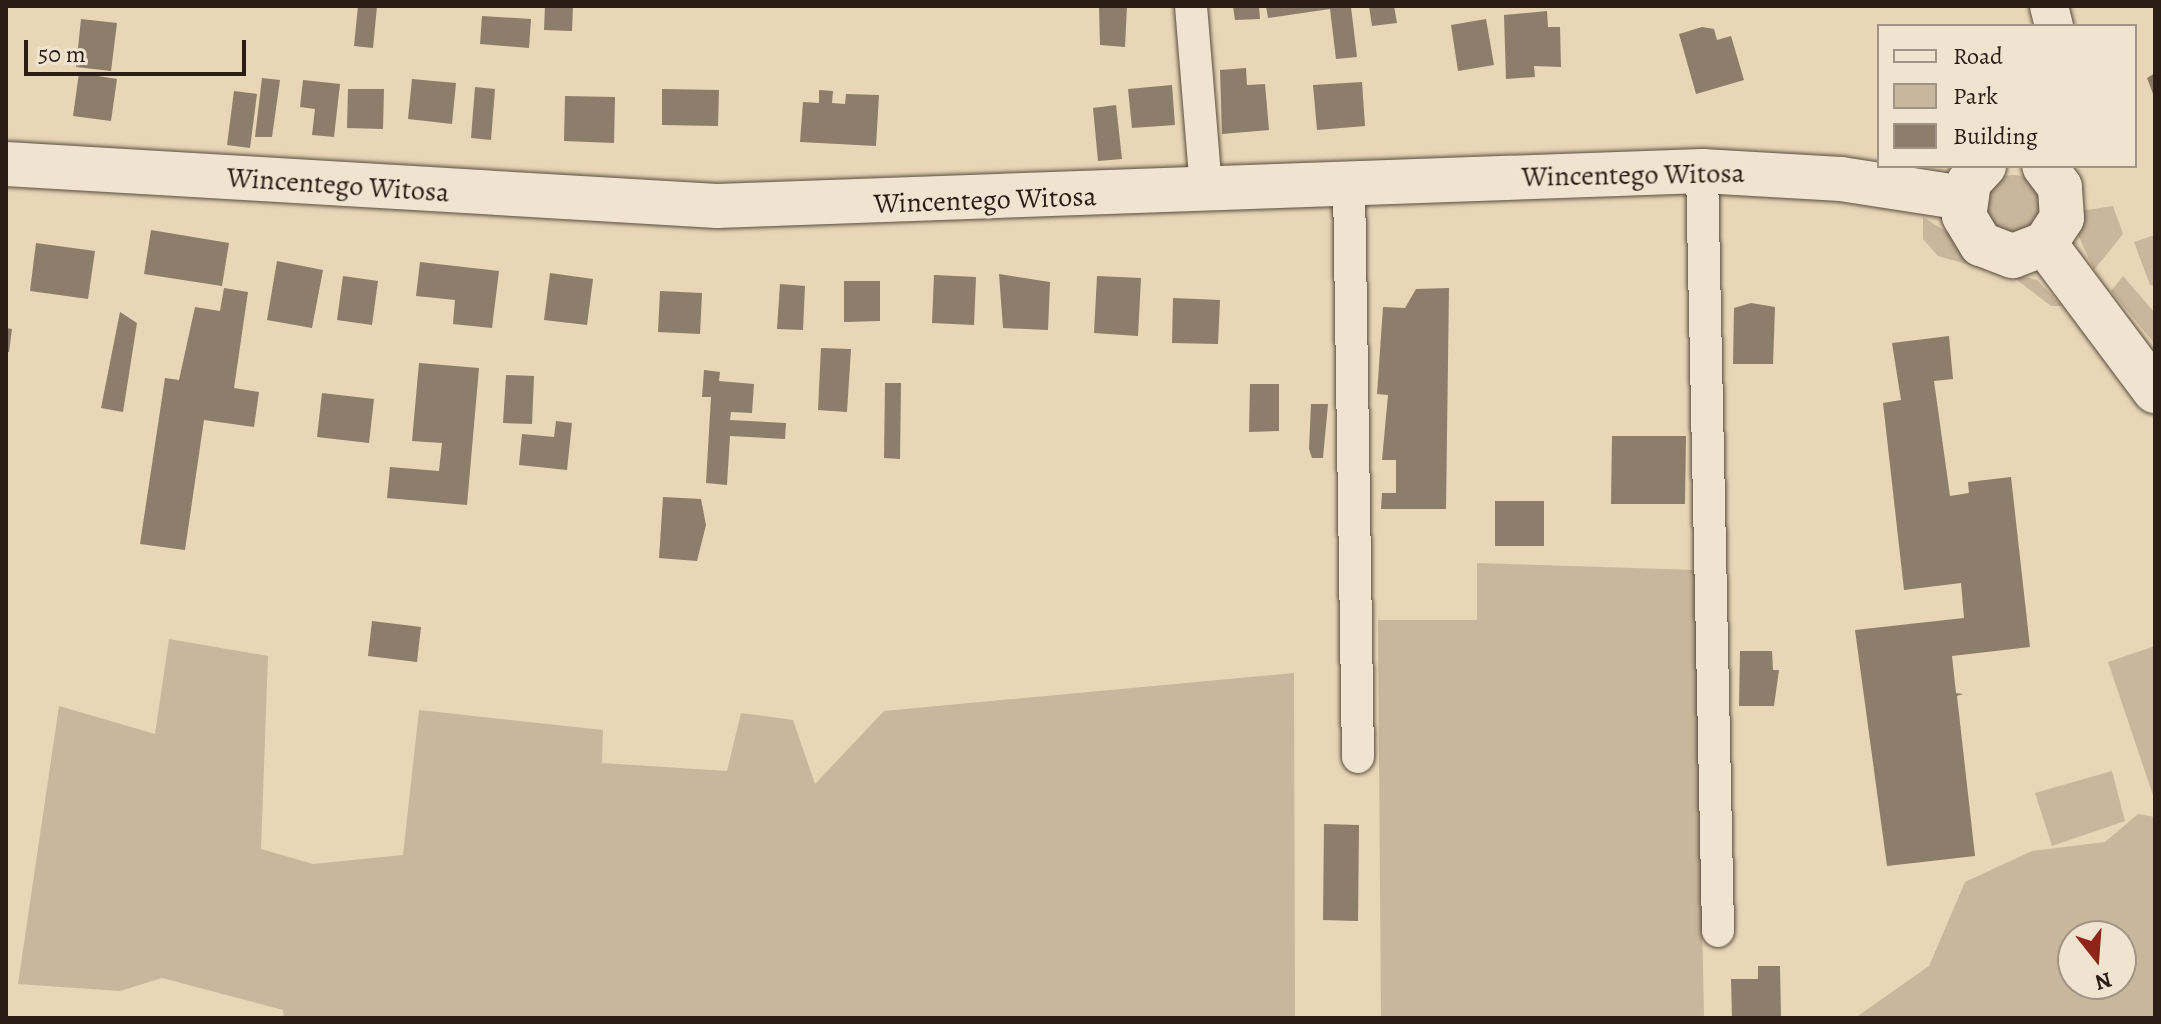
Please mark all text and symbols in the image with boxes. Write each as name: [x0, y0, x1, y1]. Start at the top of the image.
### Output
scale bar: [28, 24, 250, 74]
legend: [1877, 24, 2137, 168]
text: 50 m: [38, 38, 86, 70]
text: Road: [1953, 40, 2003, 72]
text: Park: [1953, 80, 1998, 112]
text: Building: [1953, 120, 2038, 152]
street label: Wincentego Witosa: [1521, 156, 1745, 194]
street label: Wincentego Witosa: [226, 160, 450, 210]
street label: Wincentego Witosa: [873, 179, 1097, 221]
north arrow: [2057, 920, 2137, 1000]
text: N: [2091, 964, 2115, 998]

